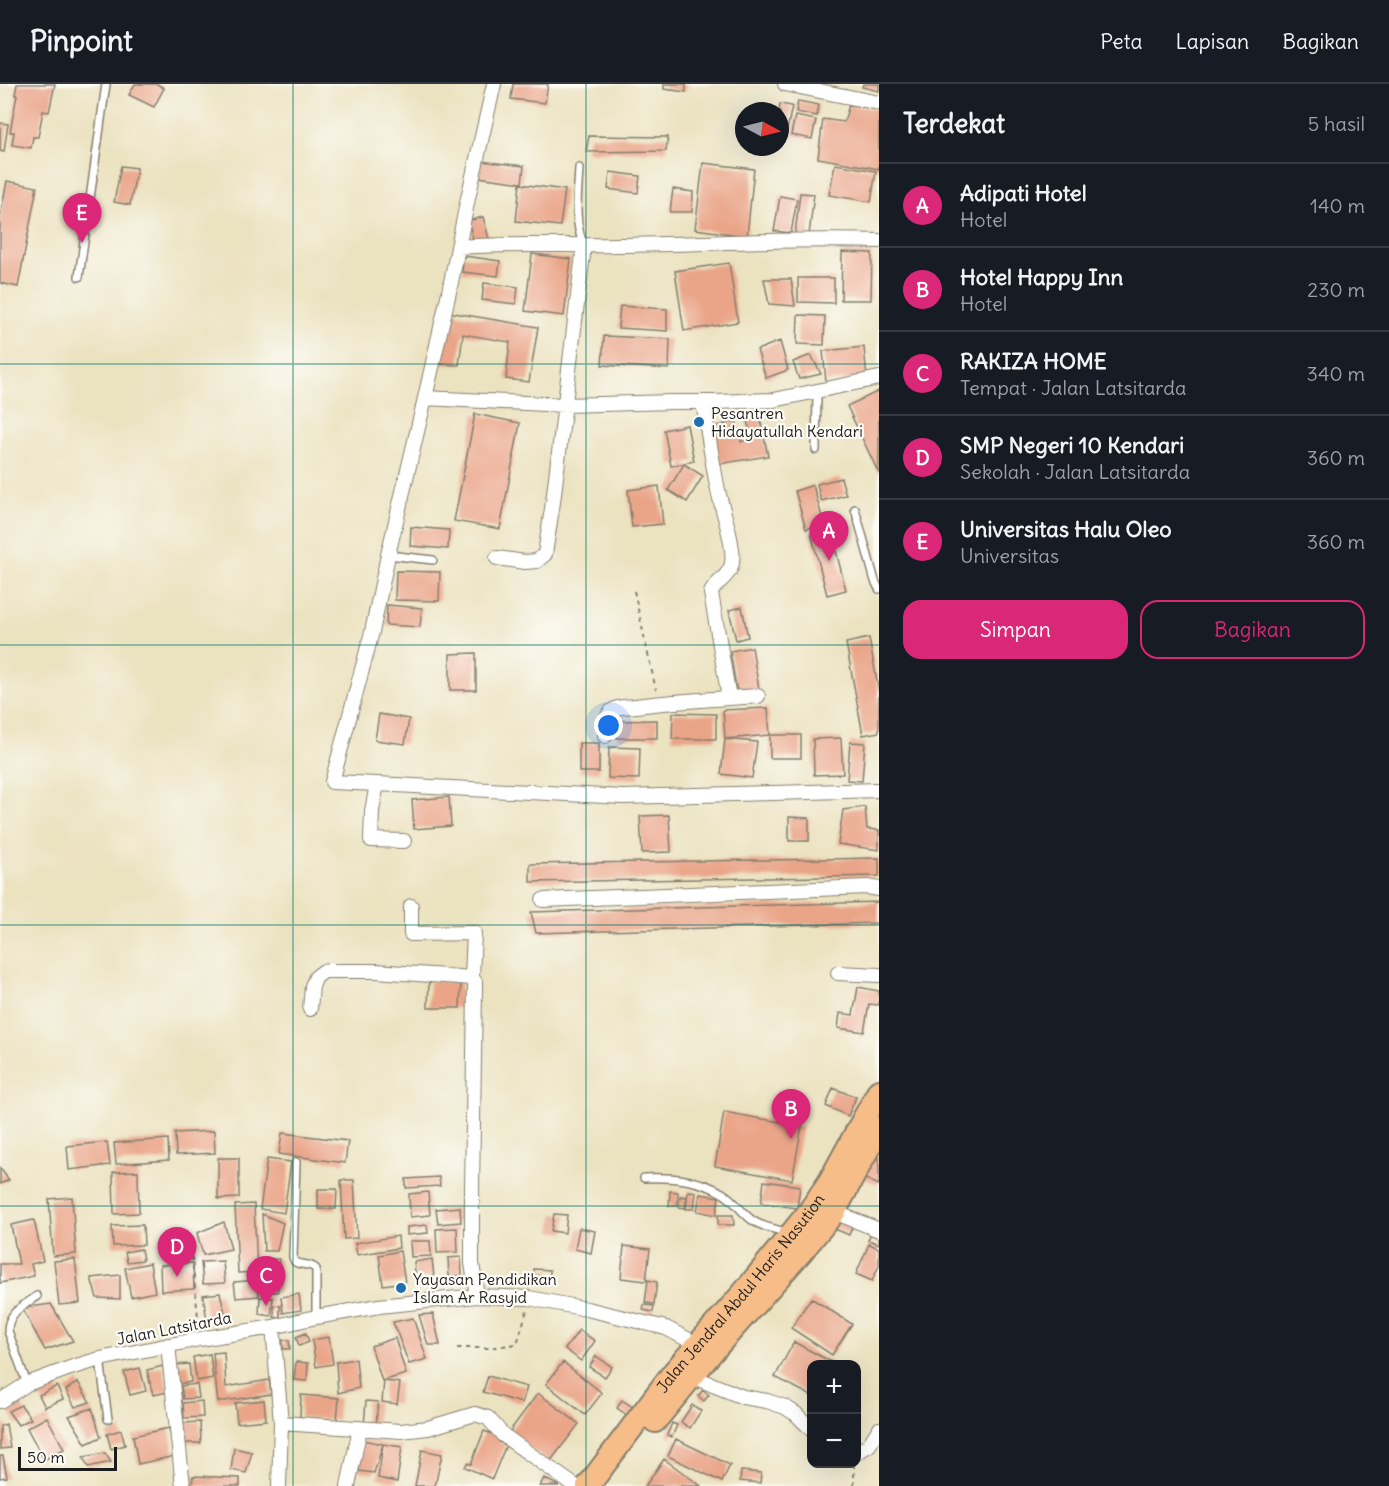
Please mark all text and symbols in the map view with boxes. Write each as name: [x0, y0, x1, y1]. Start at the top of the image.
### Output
text: Pinpoint: [30, 23, 133, 59]
text: Peta: [1100, 28, 1143, 55]
text: Lapisan: [1176, 28, 1249, 55]
text: Bagikan: [1282, 28, 1359, 55]
north arrow: [735, 102, 789, 156]
text: Terdekat: [903, 107, 1005, 140]
text: 5 hasil: [1308, 111, 1365, 136]
text: Adipati Hotel: [960, 179, 1087, 207]
text: A: [916, 193, 929, 218]
text: 140 m: [1310, 193, 1365, 218]
pin: E: [62, 194, 101, 243]
text: Hotel: [960, 207, 1007, 232]
text: Hotel Happy Inn: [960, 263, 1123, 291]
text: B: [916, 277, 929, 302]
text: 230 m: [1307, 277, 1365, 302]
text: Hotel: [960, 291, 1007, 316]
text: RAKIZA HOME: [960, 347, 1107, 375]
text: C: [916, 361, 929, 386]
text: 340 m: [1307, 361, 1365, 386]
text: Tempat · Jalan Latsitarda: [960, 375, 1186, 400]
place label: Pesantren Hidayatullah Kendari: [711, 403, 863, 441]
marker: Pesantren Hidayatullah Kendari: [692, 415, 706, 429]
text: SMP Negeri 10 Kendari: [960, 431, 1184, 459]
text: D: [915, 445, 930, 470]
text: 360 m: [1307, 445, 1365, 470]
text: Sekolah · Jalan Latsitarda: [960, 459, 1190, 484]
pin: A: [810, 512, 848, 561]
text: Universitas Halu Oleo: [960, 515, 1172, 543]
text: E: [917, 529, 928, 554]
text: 360 m: [1307, 529, 1365, 554]
text: Universitas: [960, 543, 1059, 568]
button: Simpan: [903, 600, 1128, 659]
button: Bagikan: [1140, 600, 1365, 659]
your location: [594, 711, 623, 740]
pin: B: [772, 1090, 810, 1139]
street label: Jalan Jendral Abdul Haris Nasution: [652, 1190, 829, 1396]
pin: D: [158, 1228, 196, 1277]
pin: C: [246, 1256, 286, 1306]
place label: Yayasan Pendidikan Islam Ar Rasyid: [413, 1269, 557, 1307]
marker: Yayasan Pendidikan Islam Ar Rasyid: [394, 1281, 408, 1295]
street label: Jalan Latsitarda: [115, 1307, 233, 1349]
map controls: [807, 1360, 861, 1468]
button: +: [807, 1360, 861, 1414]
button: −: [807, 1414, 861, 1468]
scale bar: [18, 1444, 117, 1472]
text: 50 m: [27, 1447, 65, 1467]

